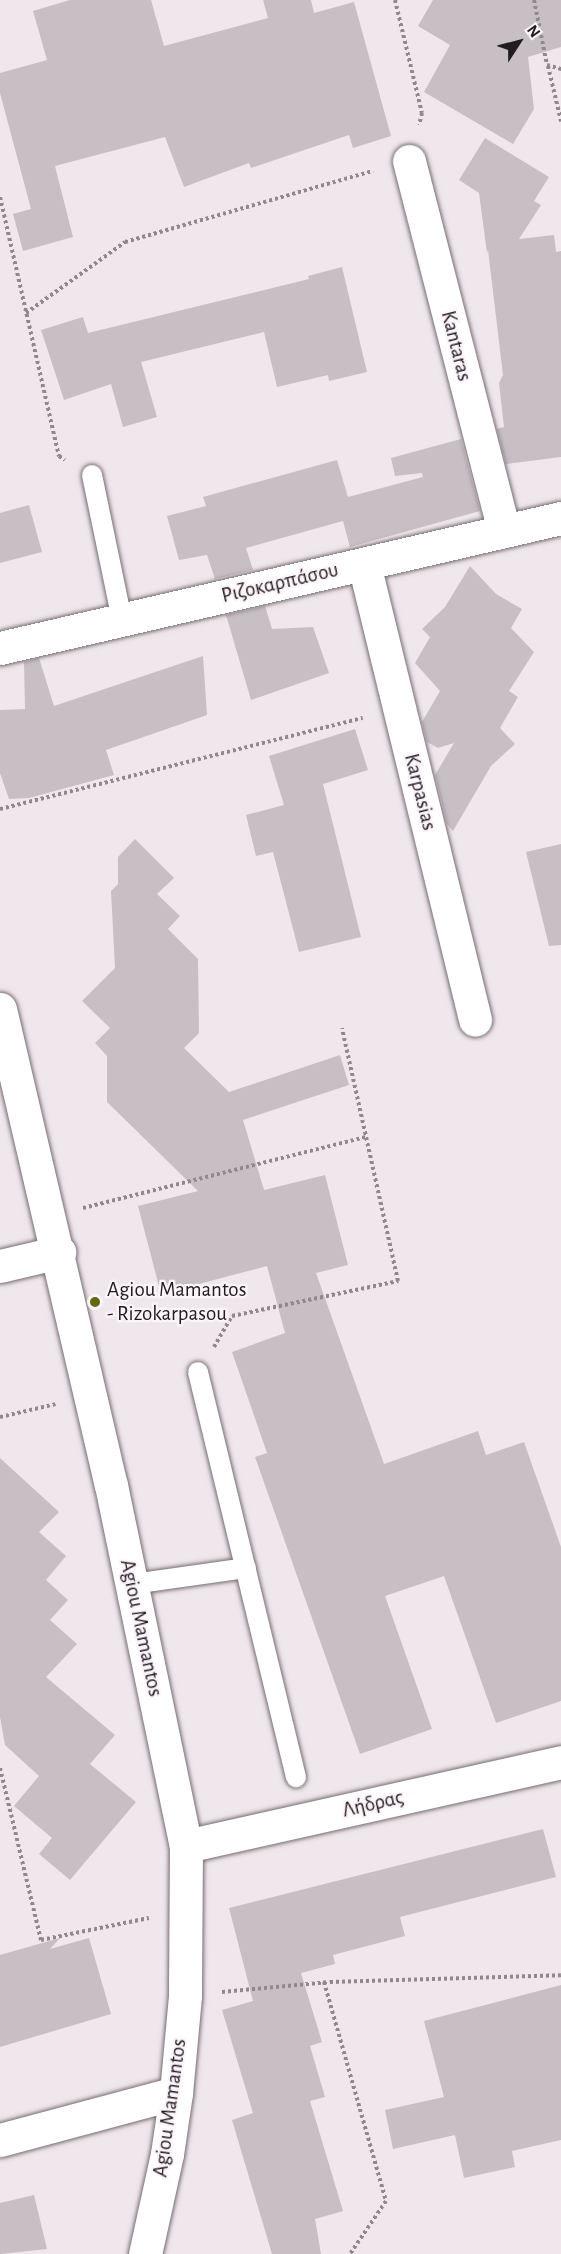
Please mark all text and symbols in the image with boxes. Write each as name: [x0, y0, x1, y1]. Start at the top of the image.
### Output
north arrow: [489, 12, 549, 72]
text: N: [524, 22, 543, 41]
street label: Kantaras: [435, 308, 477, 384]
street label: Ριζοκαρπάσου: [219, 557, 341, 609]
street label: Karpasias: [398, 751, 442, 833]
place label: Agiou Mamantos - Rizokarpasou: [107, 1277, 246, 1327]
marker: Agiou Mamantos - Rizokarpasou: [88, 1295, 102, 1309]
street label: Agiou Mamantos: [114, 1557, 168, 1699]
street label: Λήδρας: [340, 1785, 406, 1823]
street label: Agiou Mamantos: [148, 2037, 192, 2179]

